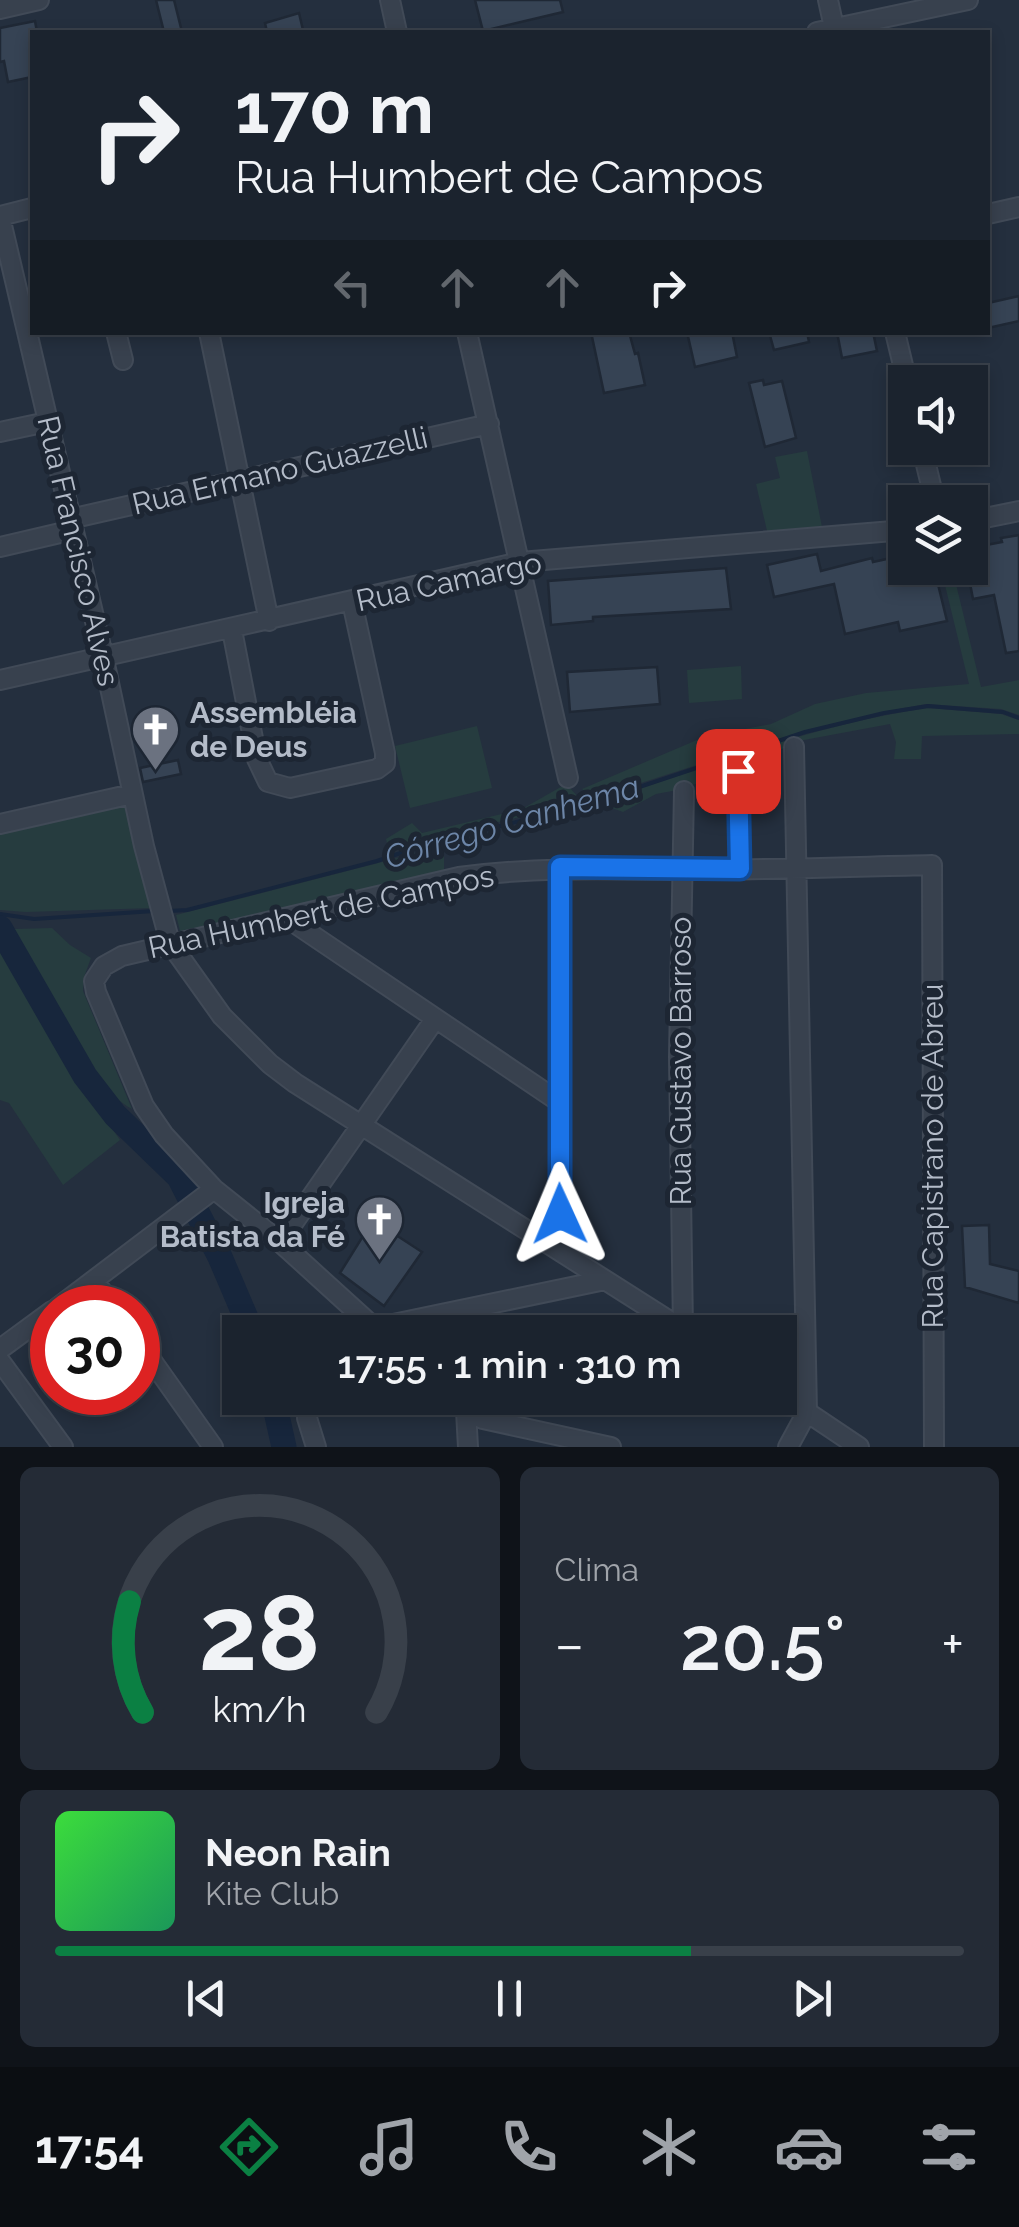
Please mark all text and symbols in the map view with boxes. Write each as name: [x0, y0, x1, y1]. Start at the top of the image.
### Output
text: 170 m: [235, 67, 434, 149]
icon: right: [70, 70, 200, 200]
text: Rua Humbert de Campos: [235, 151, 764, 204]
icon: left: [325, 260, 380, 315]
icon: ahead: [430, 260, 485, 315]
icon: ahead: [535, 260, 590, 315]
icon: right: [640, 260, 695, 315]
map controls: [888, 365, 988, 585]
button: sound: [888, 365, 988, 465]
street label: Rua Francisco Alves: [30, 413, 127, 689]
street label: Rua Ermano Guazzelli: [129, 419, 431, 522]
button: layers: [888, 485, 988, 585]
street label: Rua Camargo: [353, 545, 545, 618]
place label: Assembléia de Deus: [190, 695, 357, 764]
church icon: Assembléia de Deus: [129, 704, 181, 772]
pin: [696, 729, 781, 814]
icon: arrive: [711, 744, 766, 799]
water label: Córrego Canhema: [380, 767, 644, 876]
street label: Rua Humbert de Campos: [145, 858, 497, 965]
street label: Rua Gustavo Barroso: [663, 917, 698, 1205]
street label: Rua Capistrano de Abreu: [915, 984, 950, 1328]
position arrow: [508, 1162, 612, 1266]
place label: Igreja Batista da Fé: [160, 1185, 345, 1254]
church icon: Igreja Batista da Fé: [354, 1194, 406, 1262]
speed limit sign: 30: [30, 1285, 160, 1415]
text: 17:55 · 1 min · 310 m: [338, 1342, 681, 1387]
text: Clima: [555, 1551, 639, 1588]
text: 28: [199, 1572, 320, 1694]
text: 20.5°: [680, 1599, 845, 1688]
text: −: [555, 1612, 584, 1677]
text: +: [941, 1612, 964, 1677]
text: km/h: [213, 1688, 307, 1730]
text: Neon Rain: [205, 1830, 391, 1875]
text: Kite Club: [205, 1875, 339, 1912]
icon: previous: [179, 1971, 234, 2026]
icon: pause: [482, 1971, 537, 2026]
icon: next: [785, 1971, 840, 2026]
icon: directions: [214, 2112, 284, 2182]
icon: music: [354, 2112, 424, 2182]
icon: phone: [494, 2112, 564, 2182]
icon: climate: [634, 2112, 704, 2182]
icon: car: [774, 2112, 844, 2182]
icon: filters: [914, 2112, 984, 2182]
text: 17:54: [35, 2121, 144, 2174]

